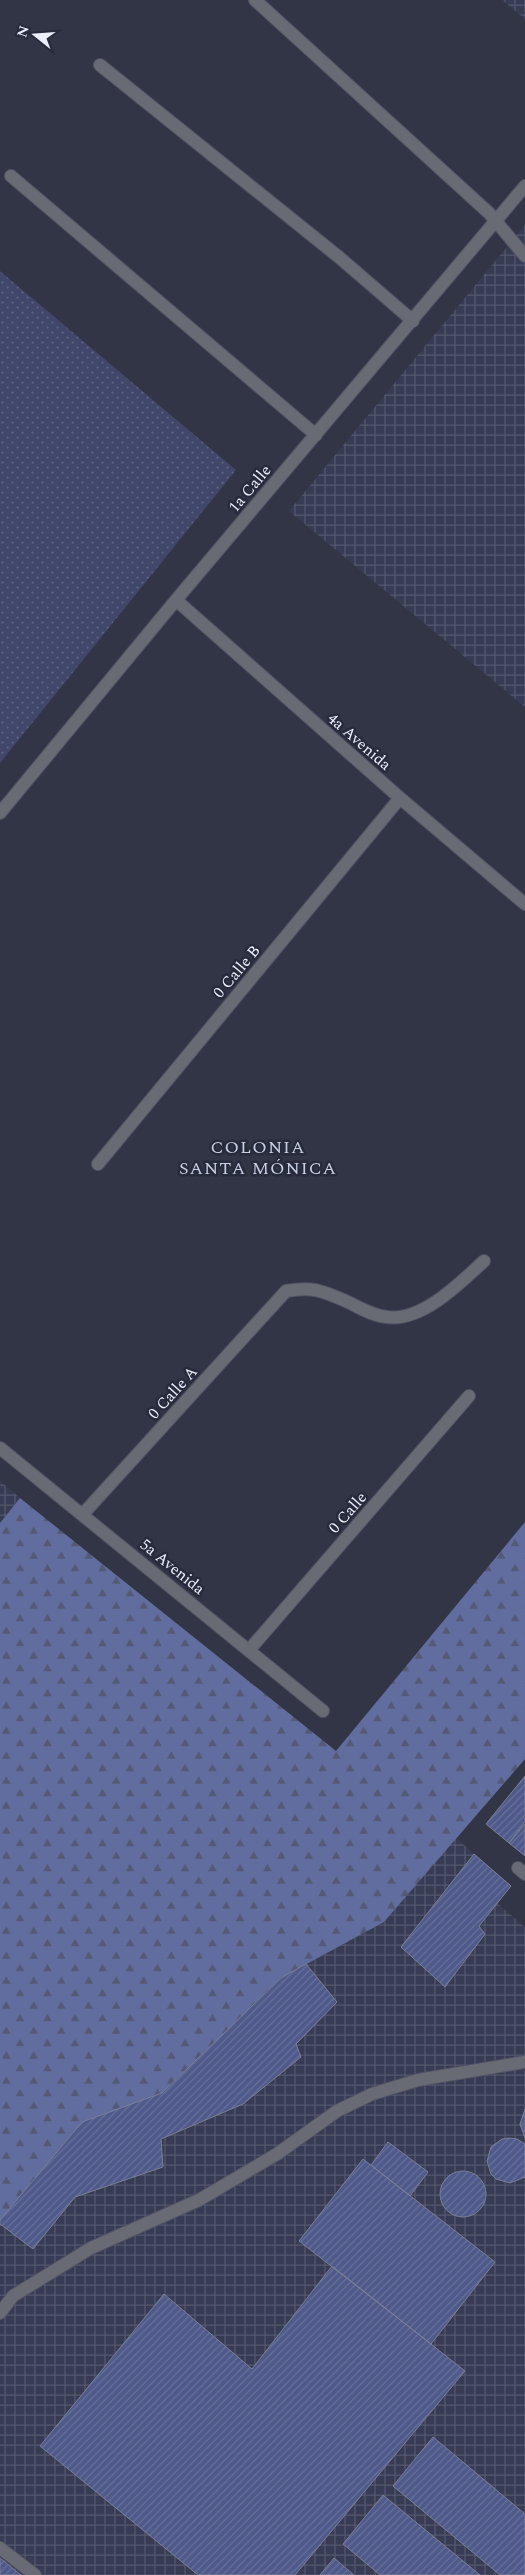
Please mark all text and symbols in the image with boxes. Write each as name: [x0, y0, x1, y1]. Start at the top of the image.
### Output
north arrow: [10, 10, 60, 60]
text: N: [11, 23, 35, 40]
street label: 1a Calle: [222, 459, 277, 518]
street label: 4a Avenida: [322, 707, 397, 776]
street label: 0 Calle B: [207, 940, 266, 1004]
district label: COLONIA SANTA MÓNICA: [179, 1134, 337, 1182]
street label: 0 Calle A: [142, 1361, 203, 1425]
street label: 0 Calle: [323, 1486, 373, 1539]
street label: 5a Avenida: [135, 1533, 210, 1601]

